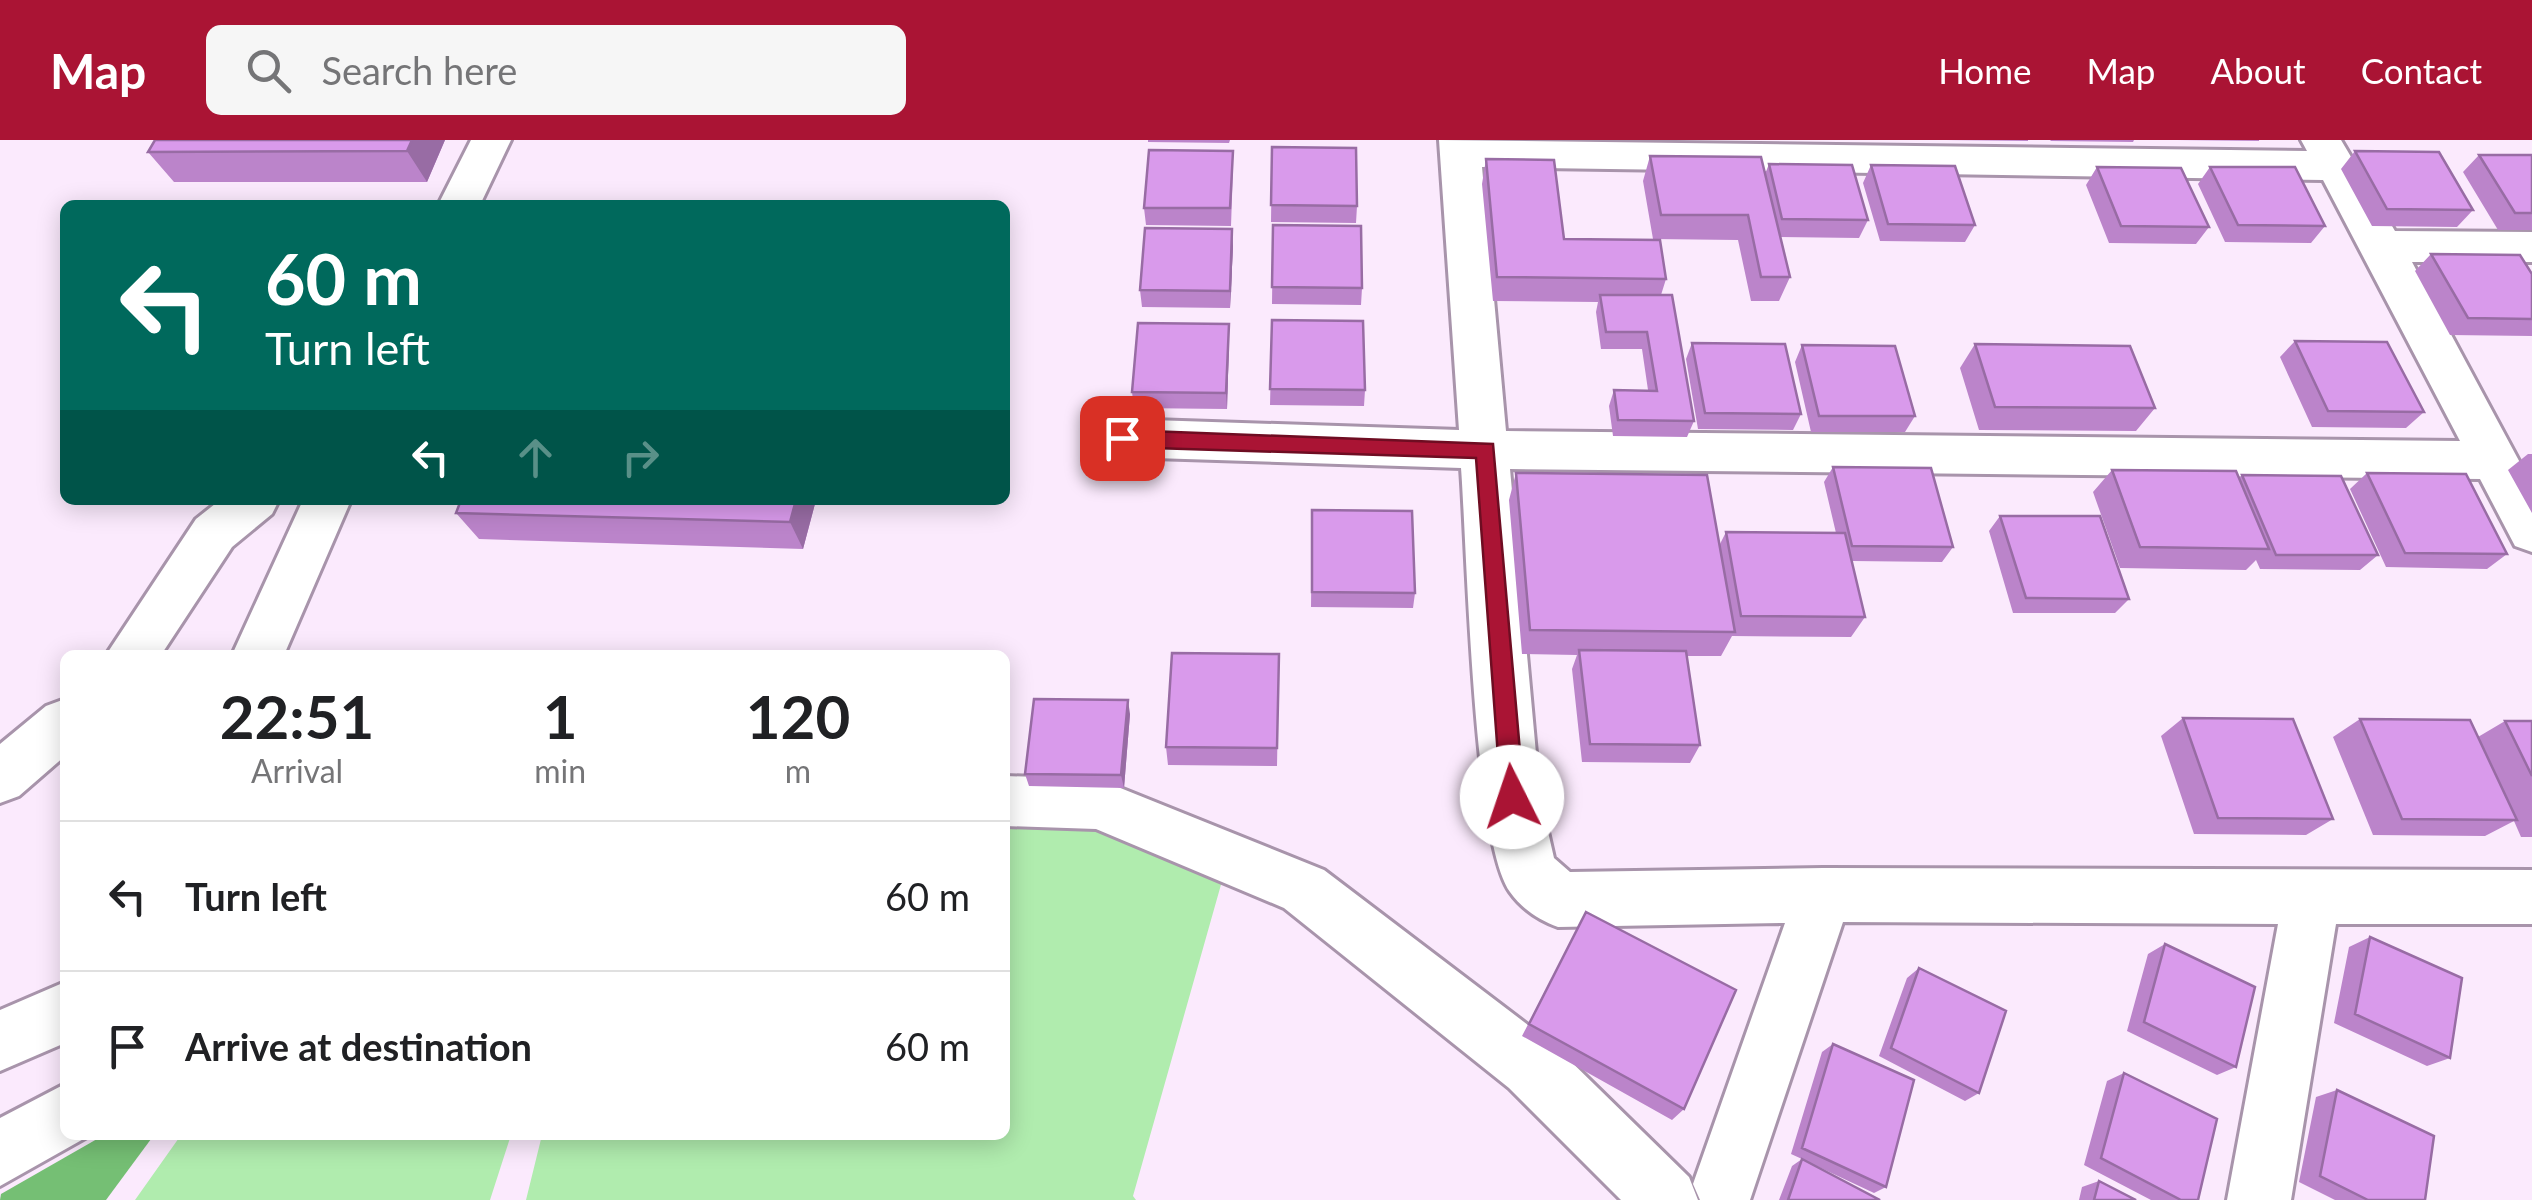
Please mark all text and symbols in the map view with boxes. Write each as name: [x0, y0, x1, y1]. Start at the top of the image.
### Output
search box: [206, 25, 906, 115]
text: Map: [50, 42, 146, 99]
icon: search: [241, 43, 296, 98]
text: Search here: [321, 47, 517, 93]
text: Home: [1938, 49, 2031, 91]
text: Map: [2086, 49, 2155, 91]
text: About: [2210, 49, 2306, 91]
text: Contact: [2361, 49, 2482, 91]
text: 60 m: [265, 236, 422, 320]
icon: left: [100, 240, 230, 370]
text: Turn left: [265, 321, 430, 375]
pin: [1080, 396, 1165, 481]
icon: arrive: [1095, 411, 1150, 466]
icon: left: [403, 430, 458, 485]
icon: ahead: [508, 430, 563, 485]
icon: right: [613, 430, 668, 485]
text: 22:51: [220, 680, 374, 752]
text: 1: [543, 680, 578, 752]
text: 120: [746, 680, 850, 752]
position arrow: [1460, 745, 1564, 849]
text: Arrival: [251, 751, 343, 790]
text: min: [534, 751, 586, 790]
text: m: [785, 751, 811, 790]
icon: left: [100, 869, 155, 924]
text: Turn left: [185, 873, 327, 919]
text: 60 m: [885, 873, 970, 919]
icon: arrive: [100, 1019, 155, 1074]
text: Arrive at destination: [185, 1023, 532, 1069]
text: 60 m: [885, 1023, 970, 1069]

